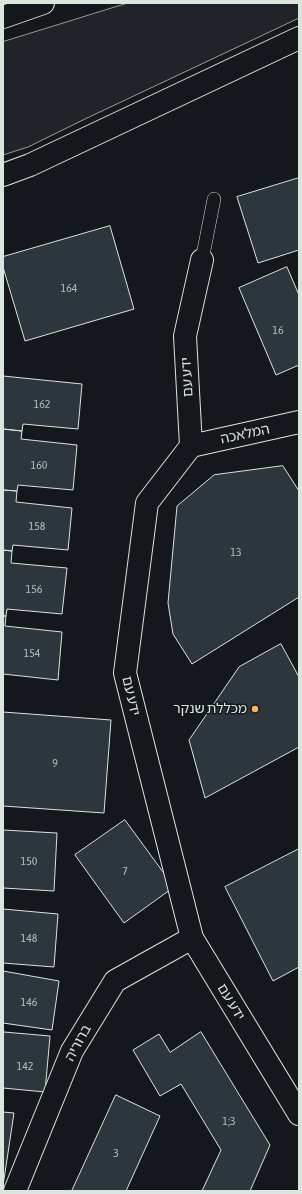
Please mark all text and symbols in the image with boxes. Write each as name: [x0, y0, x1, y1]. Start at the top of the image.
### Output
house number: 164: [61, 281, 77, 295]
house number: 16: [272, 323, 284, 337]
street label: ידע עם: [178, 357, 196, 397]
house number: 162: [34, 397, 50, 411]
street label: המלאכה: [219, 421, 271, 447]
house number: 160: [31, 458, 47, 472]
house number: 158: [29, 519, 45, 533]
house number: 13: [230, 545, 242, 559]
house number: 156: [26, 582, 42, 596]
house number: 154: [24, 646, 40, 660]
street label: ידע עם: [118, 675, 144, 717]
place label: מכללת שנקר: [173, 701, 247, 717]
marker: מכללת שנקר: [250, 704, 260, 714]
house number: 9: [52, 756, 58, 770]
house number: 150: [21, 854, 37, 868]
house number: 7: [122, 864, 128, 878]
house number: 148: [21, 931, 37, 945]
street label: ידע עם: [214, 981, 248, 1023]
house number: 146: [21, 995, 37, 1009]
street label: ברוריה: [61, 1022, 95, 1064]
house number: 142: [17, 1059, 33, 1073]
house number: 1;3: [222, 1114, 236, 1128]
house number: 3: [113, 1146, 119, 1160]

